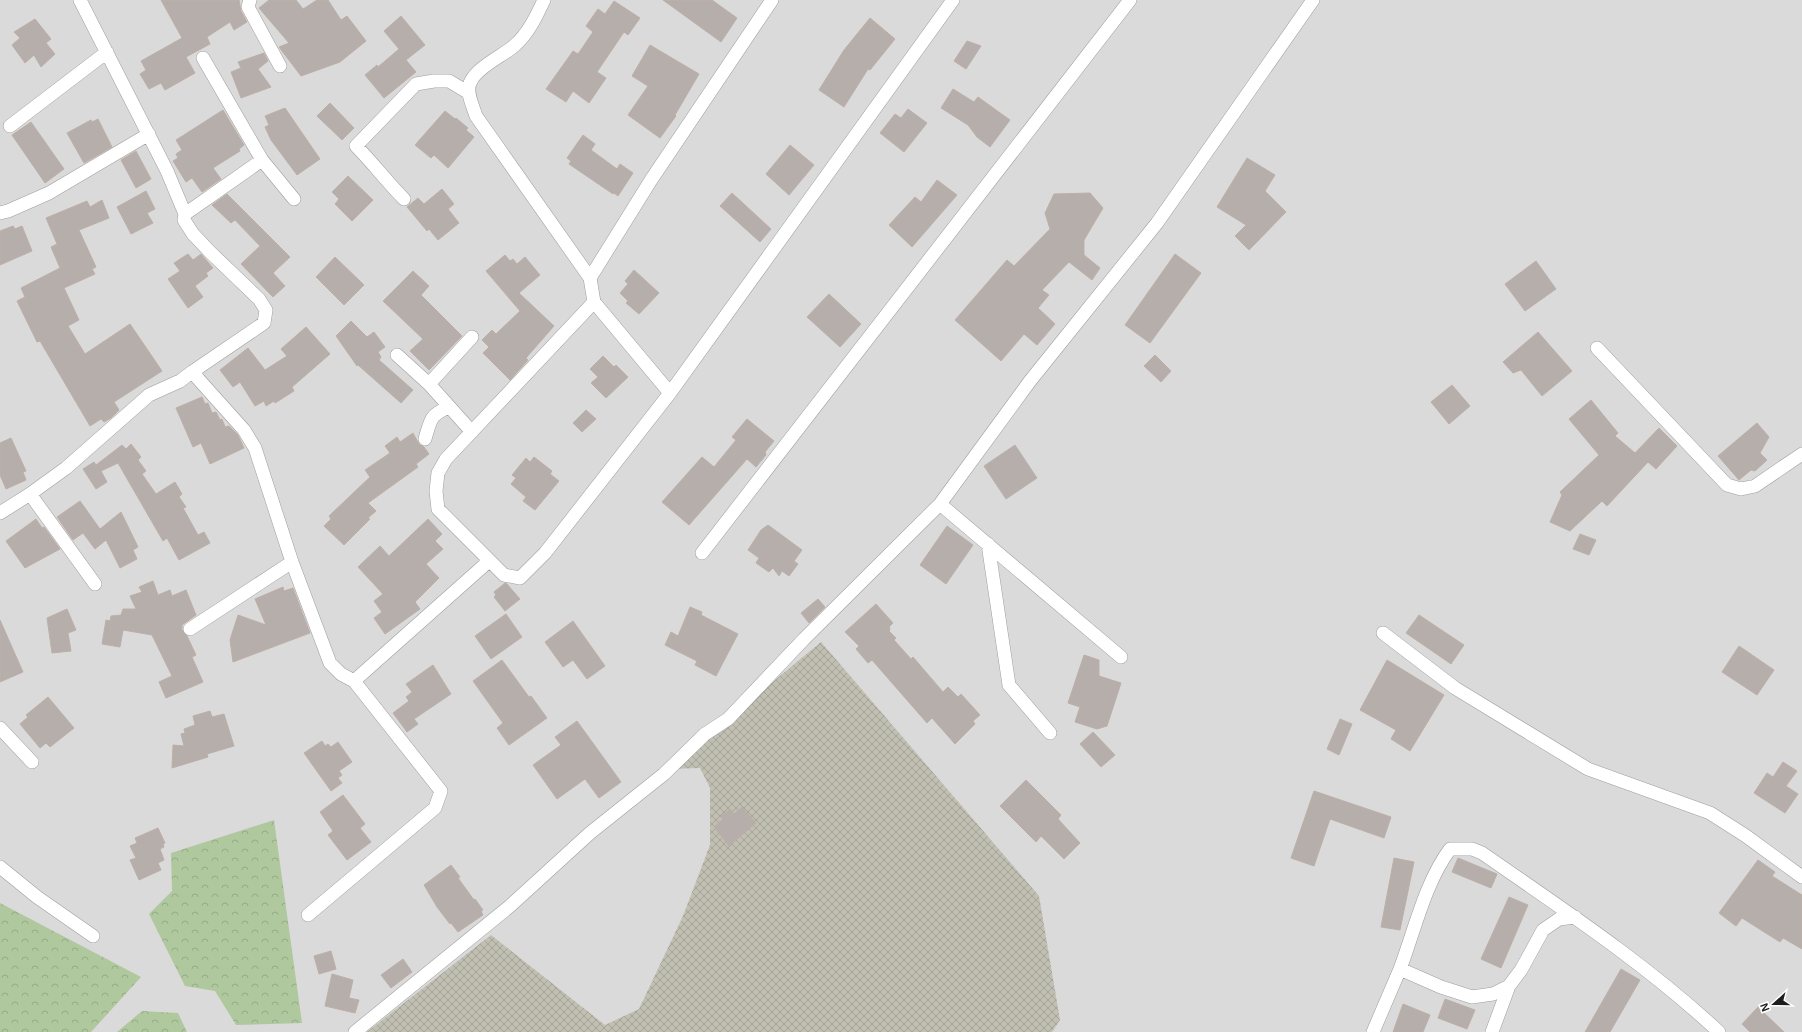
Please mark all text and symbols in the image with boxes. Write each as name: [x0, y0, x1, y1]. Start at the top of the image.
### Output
north arrow: [1754, 984, 1794, 1024]
text: N: [1758, 1002, 1772, 1013]

